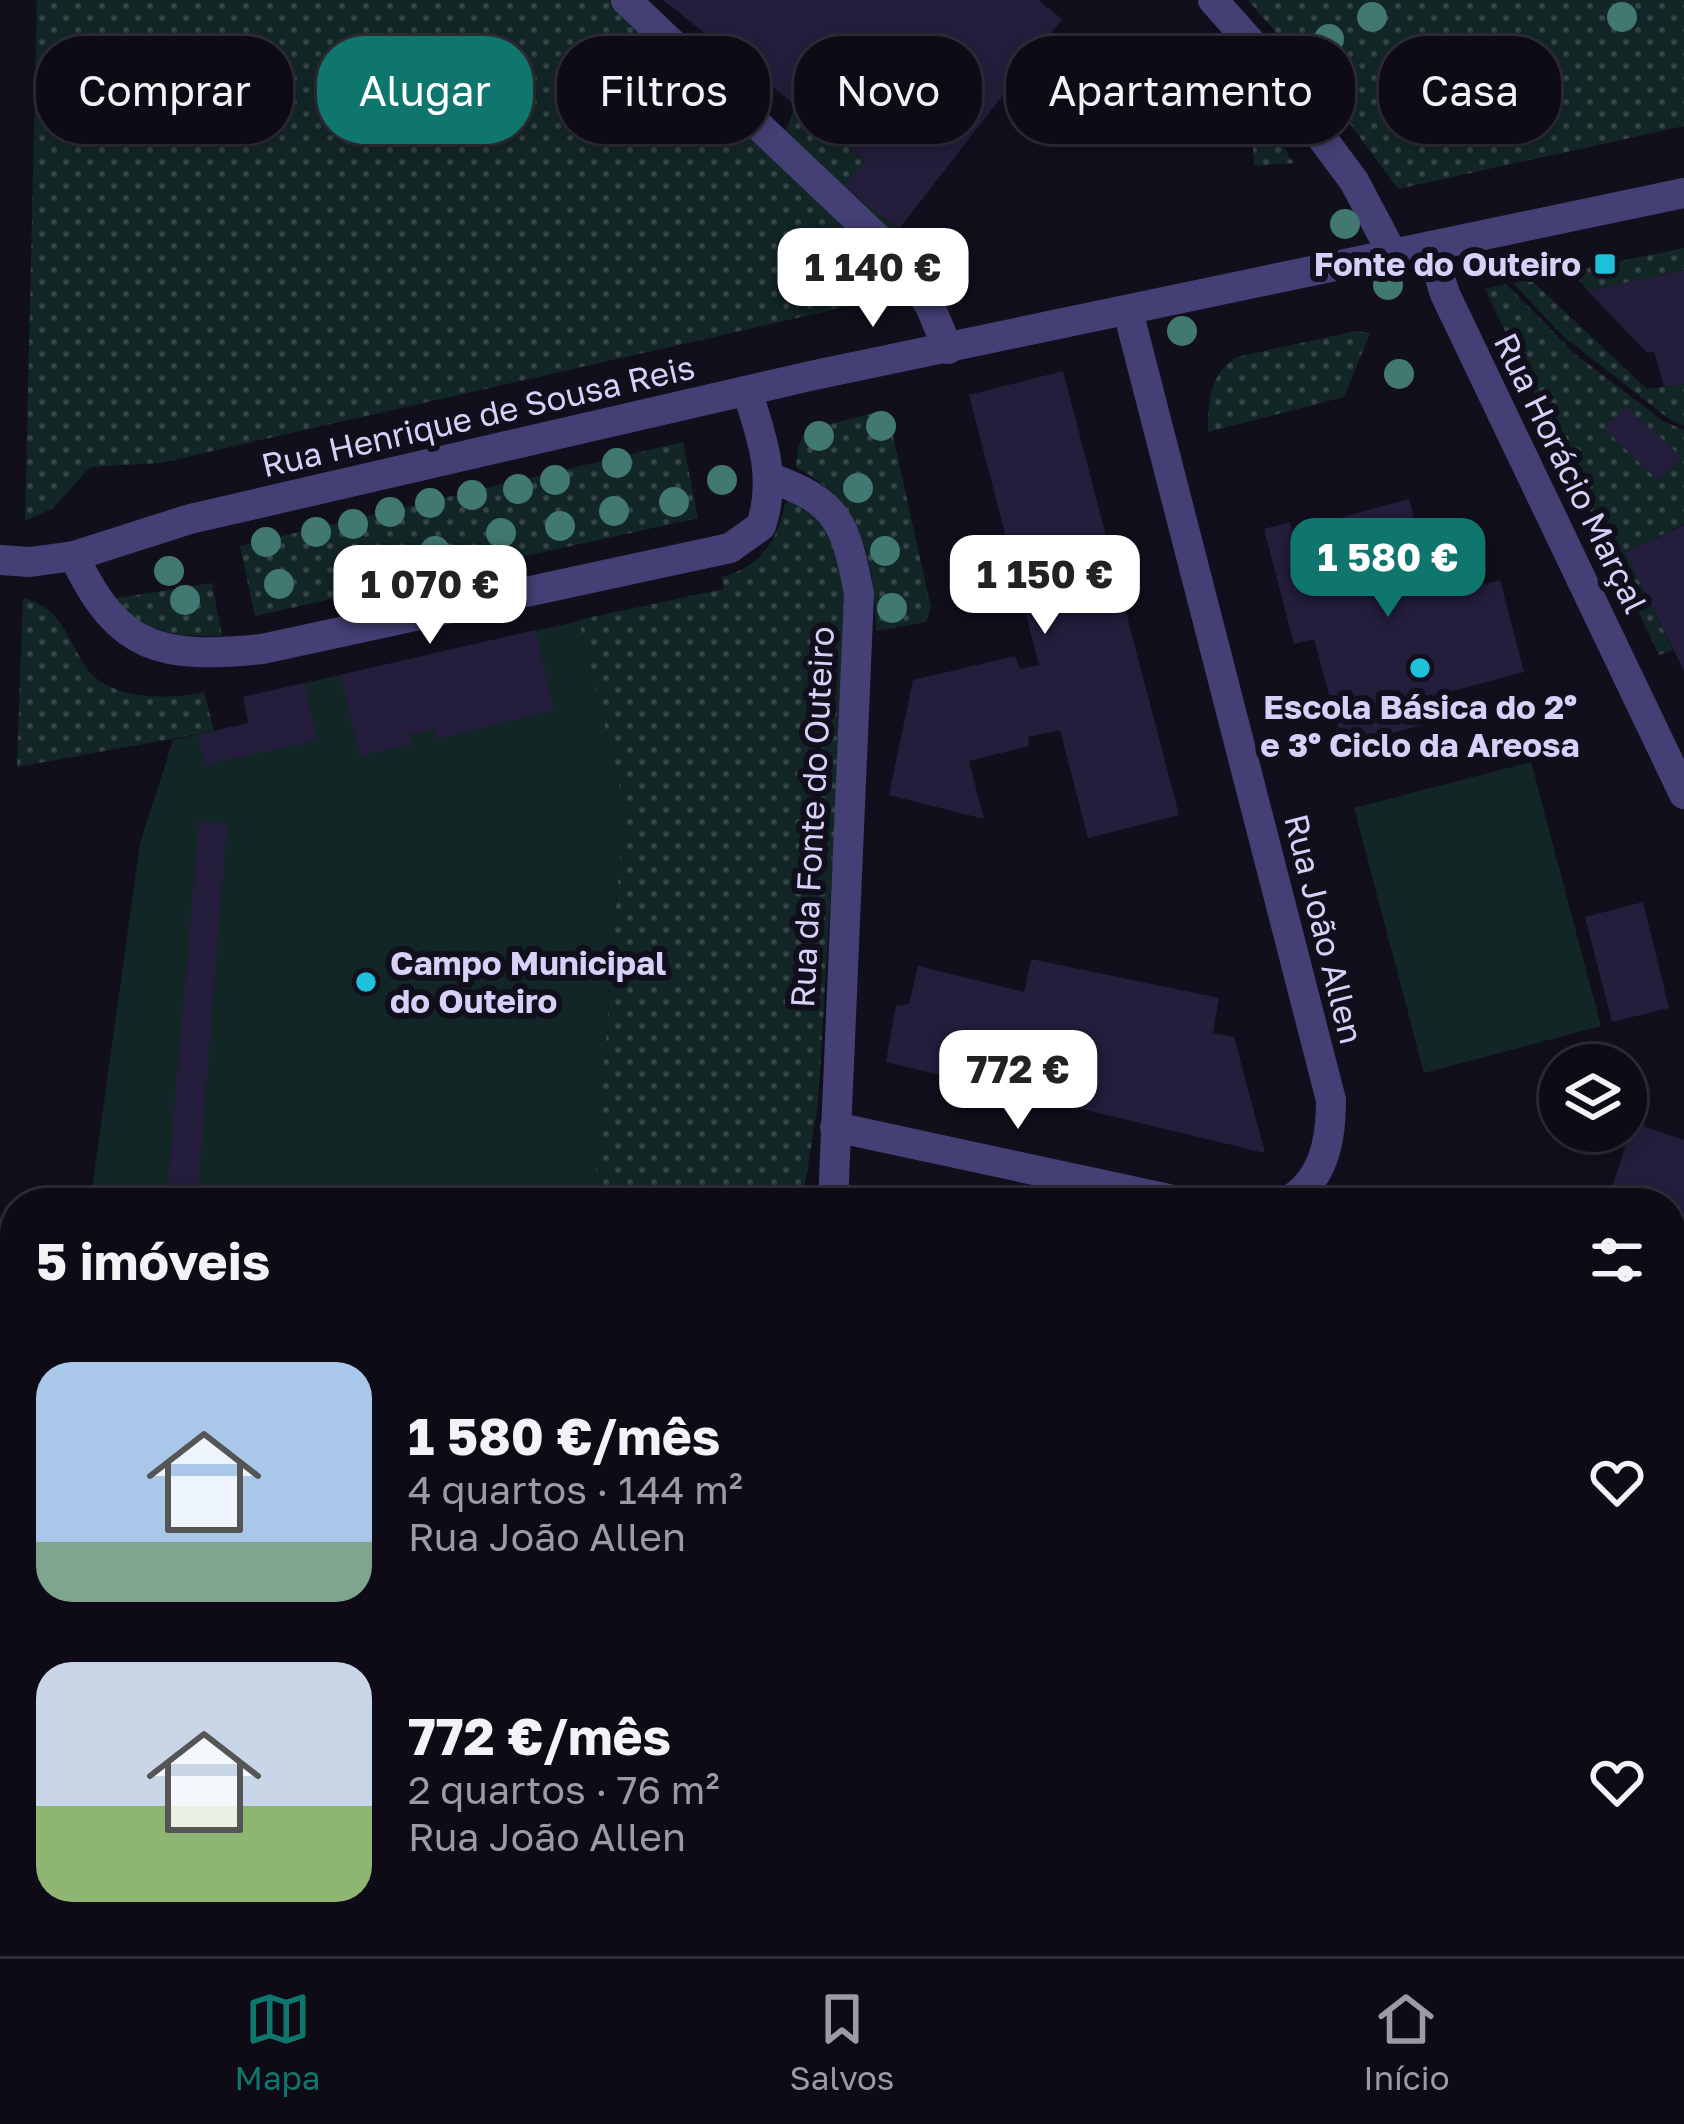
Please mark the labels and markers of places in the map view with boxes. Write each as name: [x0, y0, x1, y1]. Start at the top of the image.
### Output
pin: 1 140 €: [762, 228, 984, 330]
place label: Fonte do Outeiro: [1314, 244, 1581, 283]
marker: Fonte do Outeiro: [1592, 251, 1618, 277]
pin: 1 580 €: [1277, 518, 1499, 620]
pin: 1 150 €: [934, 535, 1156, 637]
pin: 1 070 €: [319, 545, 541, 647]
marker: Escola Básica do 2º e 3º Ciclo da Areosa: [1407, 655, 1433, 681]
place label: Escola Básica do 2º e 3º Ciclo da Areosa: [1260, 687, 1580, 764]
place label: Campo Municipal do Outeiro: [390, 943, 666, 1020]
marker: Campo Municipal do Outeiro: [353, 969, 379, 995]
pin: 772 €: [934, 1030, 1102, 1132]

